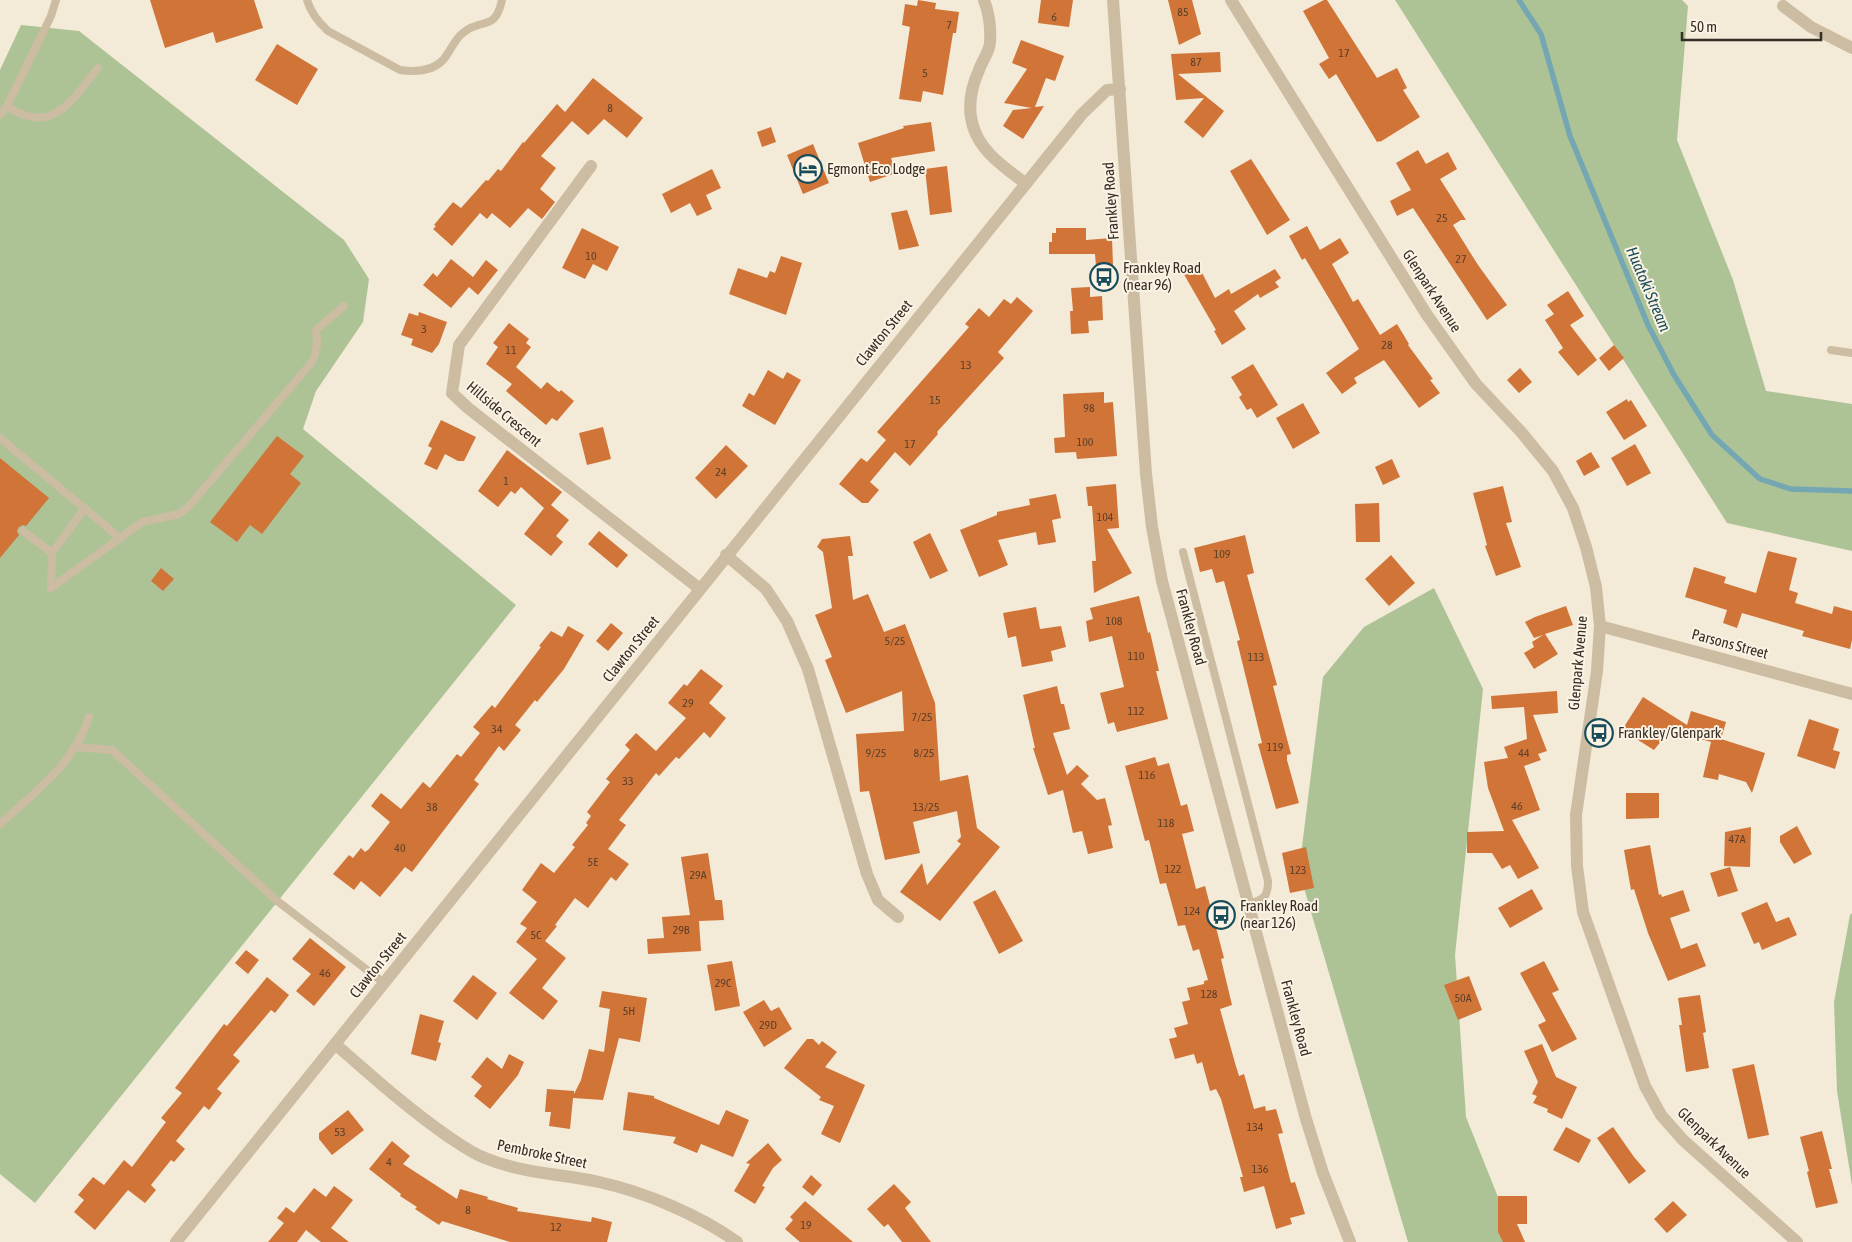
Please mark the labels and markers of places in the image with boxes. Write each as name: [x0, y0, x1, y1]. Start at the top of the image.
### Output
hotel icon: Egmont Eco Lodge: [793, 154, 823, 184]
place label: Egmont Eco Lodge: [827, 160, 926, 177]
place label: Frankley Road (near 96): [1123, 259, 1201, 293]
bus stop icon: Frankley Road (near 96): [1089, 262, 1119, 292]
bus stop icon: Frankley/Glenpark: [1584, 718, 1614, 748]
place label: Frankley/Glenpark: [1618, 724, 1722, 741]
place label: Frankley Road (near 126): [1240, 897, 1318, 931]
bus stop icon: Frankley Road (near 126): [1206, 900, 1236, 930]

